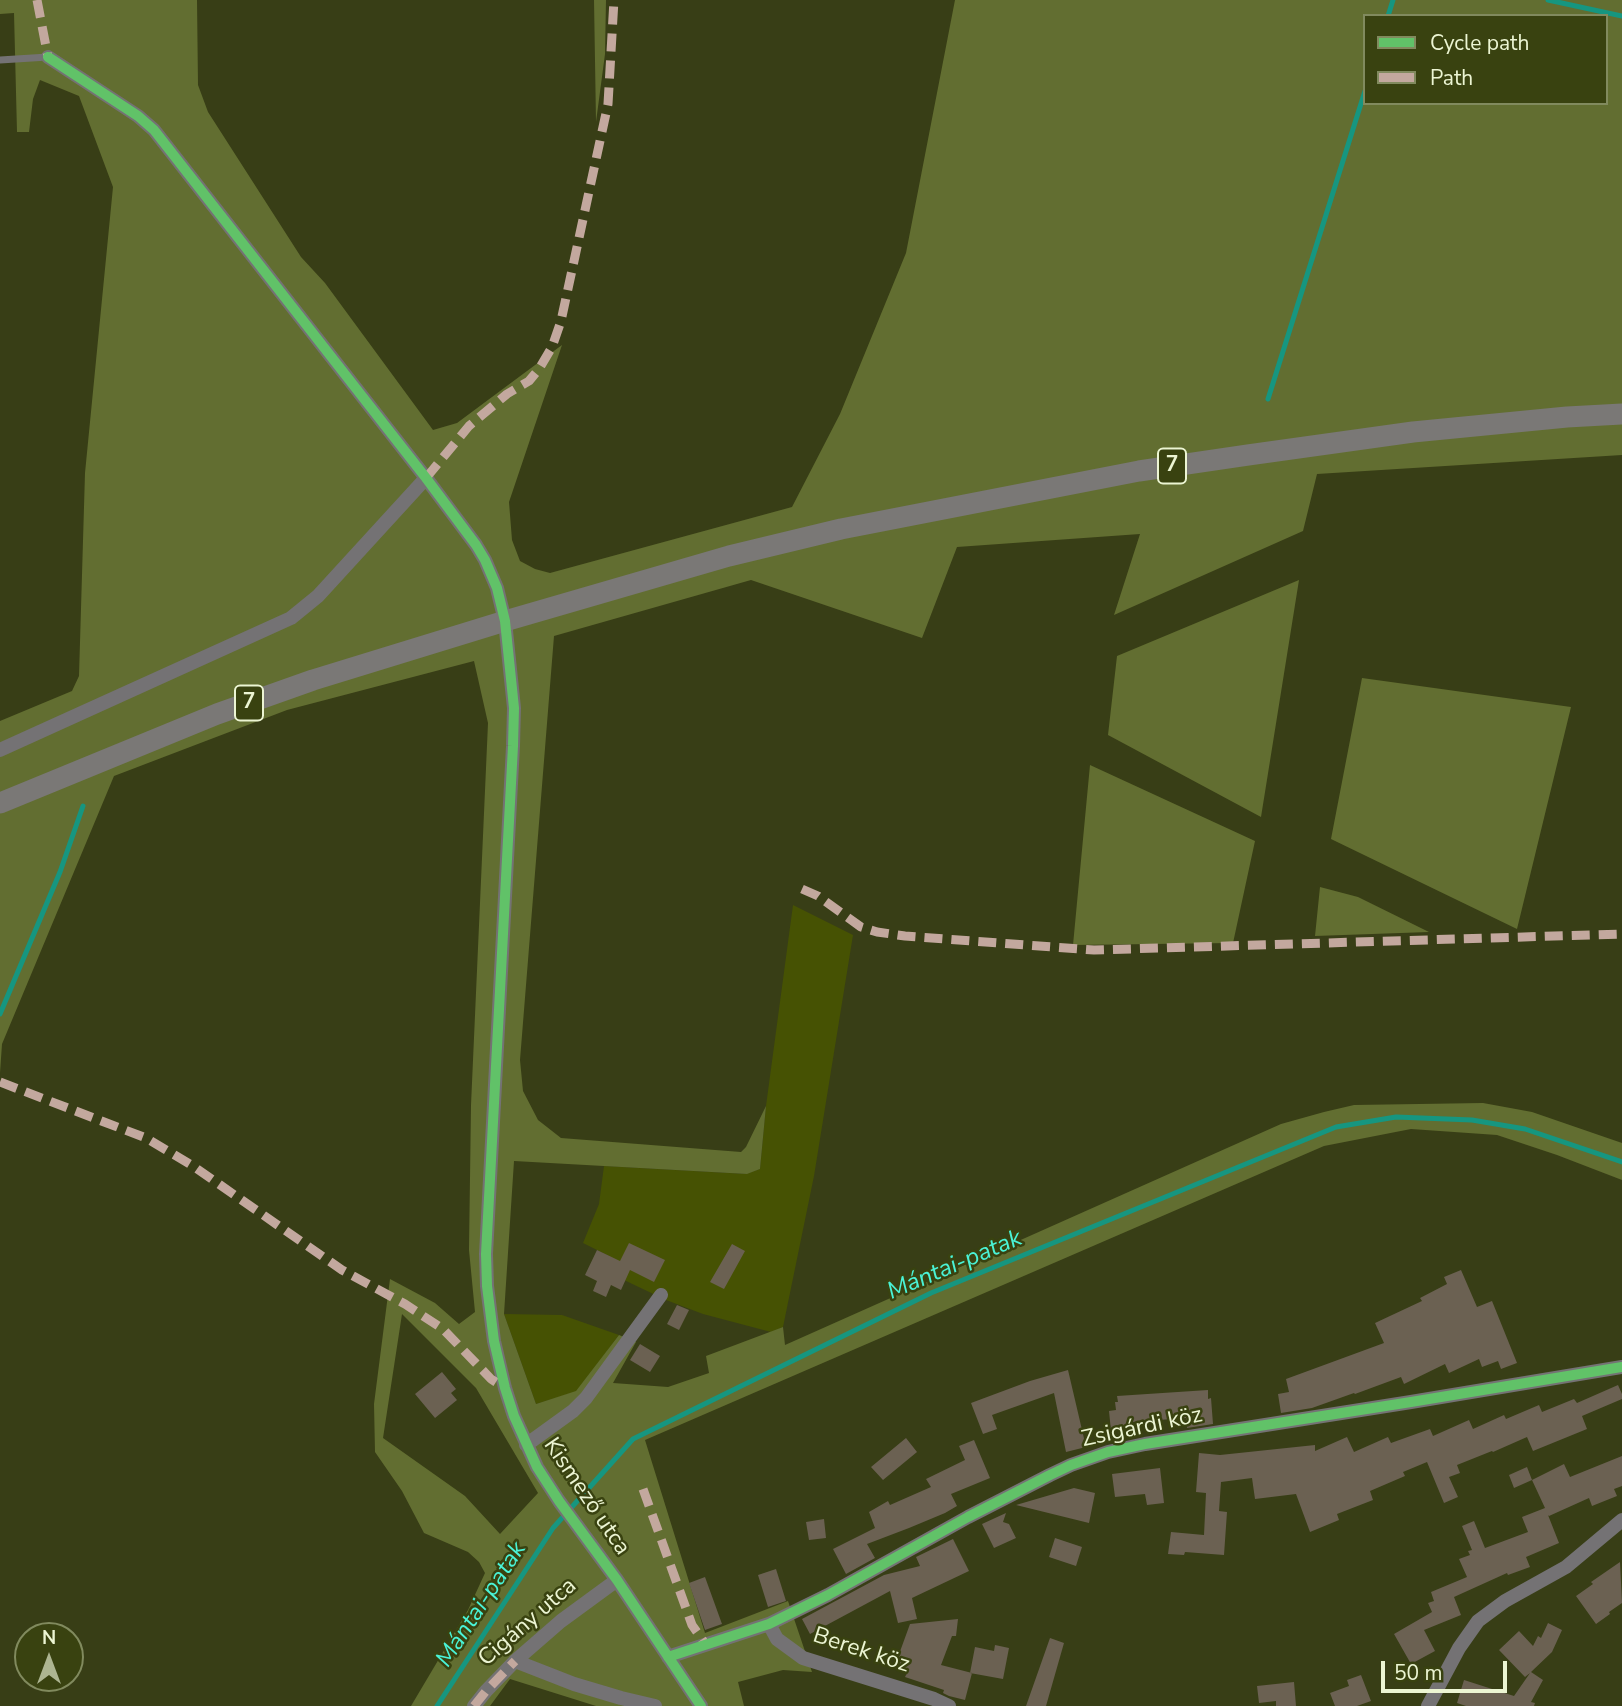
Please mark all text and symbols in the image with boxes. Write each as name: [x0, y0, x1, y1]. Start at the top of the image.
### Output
legend: [1363, 14, 1608, 105]
text: Cycle path: [1430, 29, 1529, 57]
text: Path: [1430, 64, 1473, 92]
road number: 7: [1158, 448, 1186, 484]
road number: 7: [235, 686, 263, 720]
water label: Mántai-patak: [883, 1225, 1027, 1307]
street label: Zsigárdi köz: [1079, 1402, 1205, 1454]
street label: Kismező utca: [537, 1433, 635, 1561]
water label: Mántai-patak: [431, 1537, 533, 1673]
street label: Cigány utca: [473, 1573, 583, 1673]
north arrow: [14, 1622, 84, 1692]
street label: Berek köz: [809, 1622, 913, 1680]
text: N: [42, 1625, 56, 1651]
scale bar: [1384, 1646, 1510, 1690]
text: 50 m: [1394, 1659, 1443, 1687]

